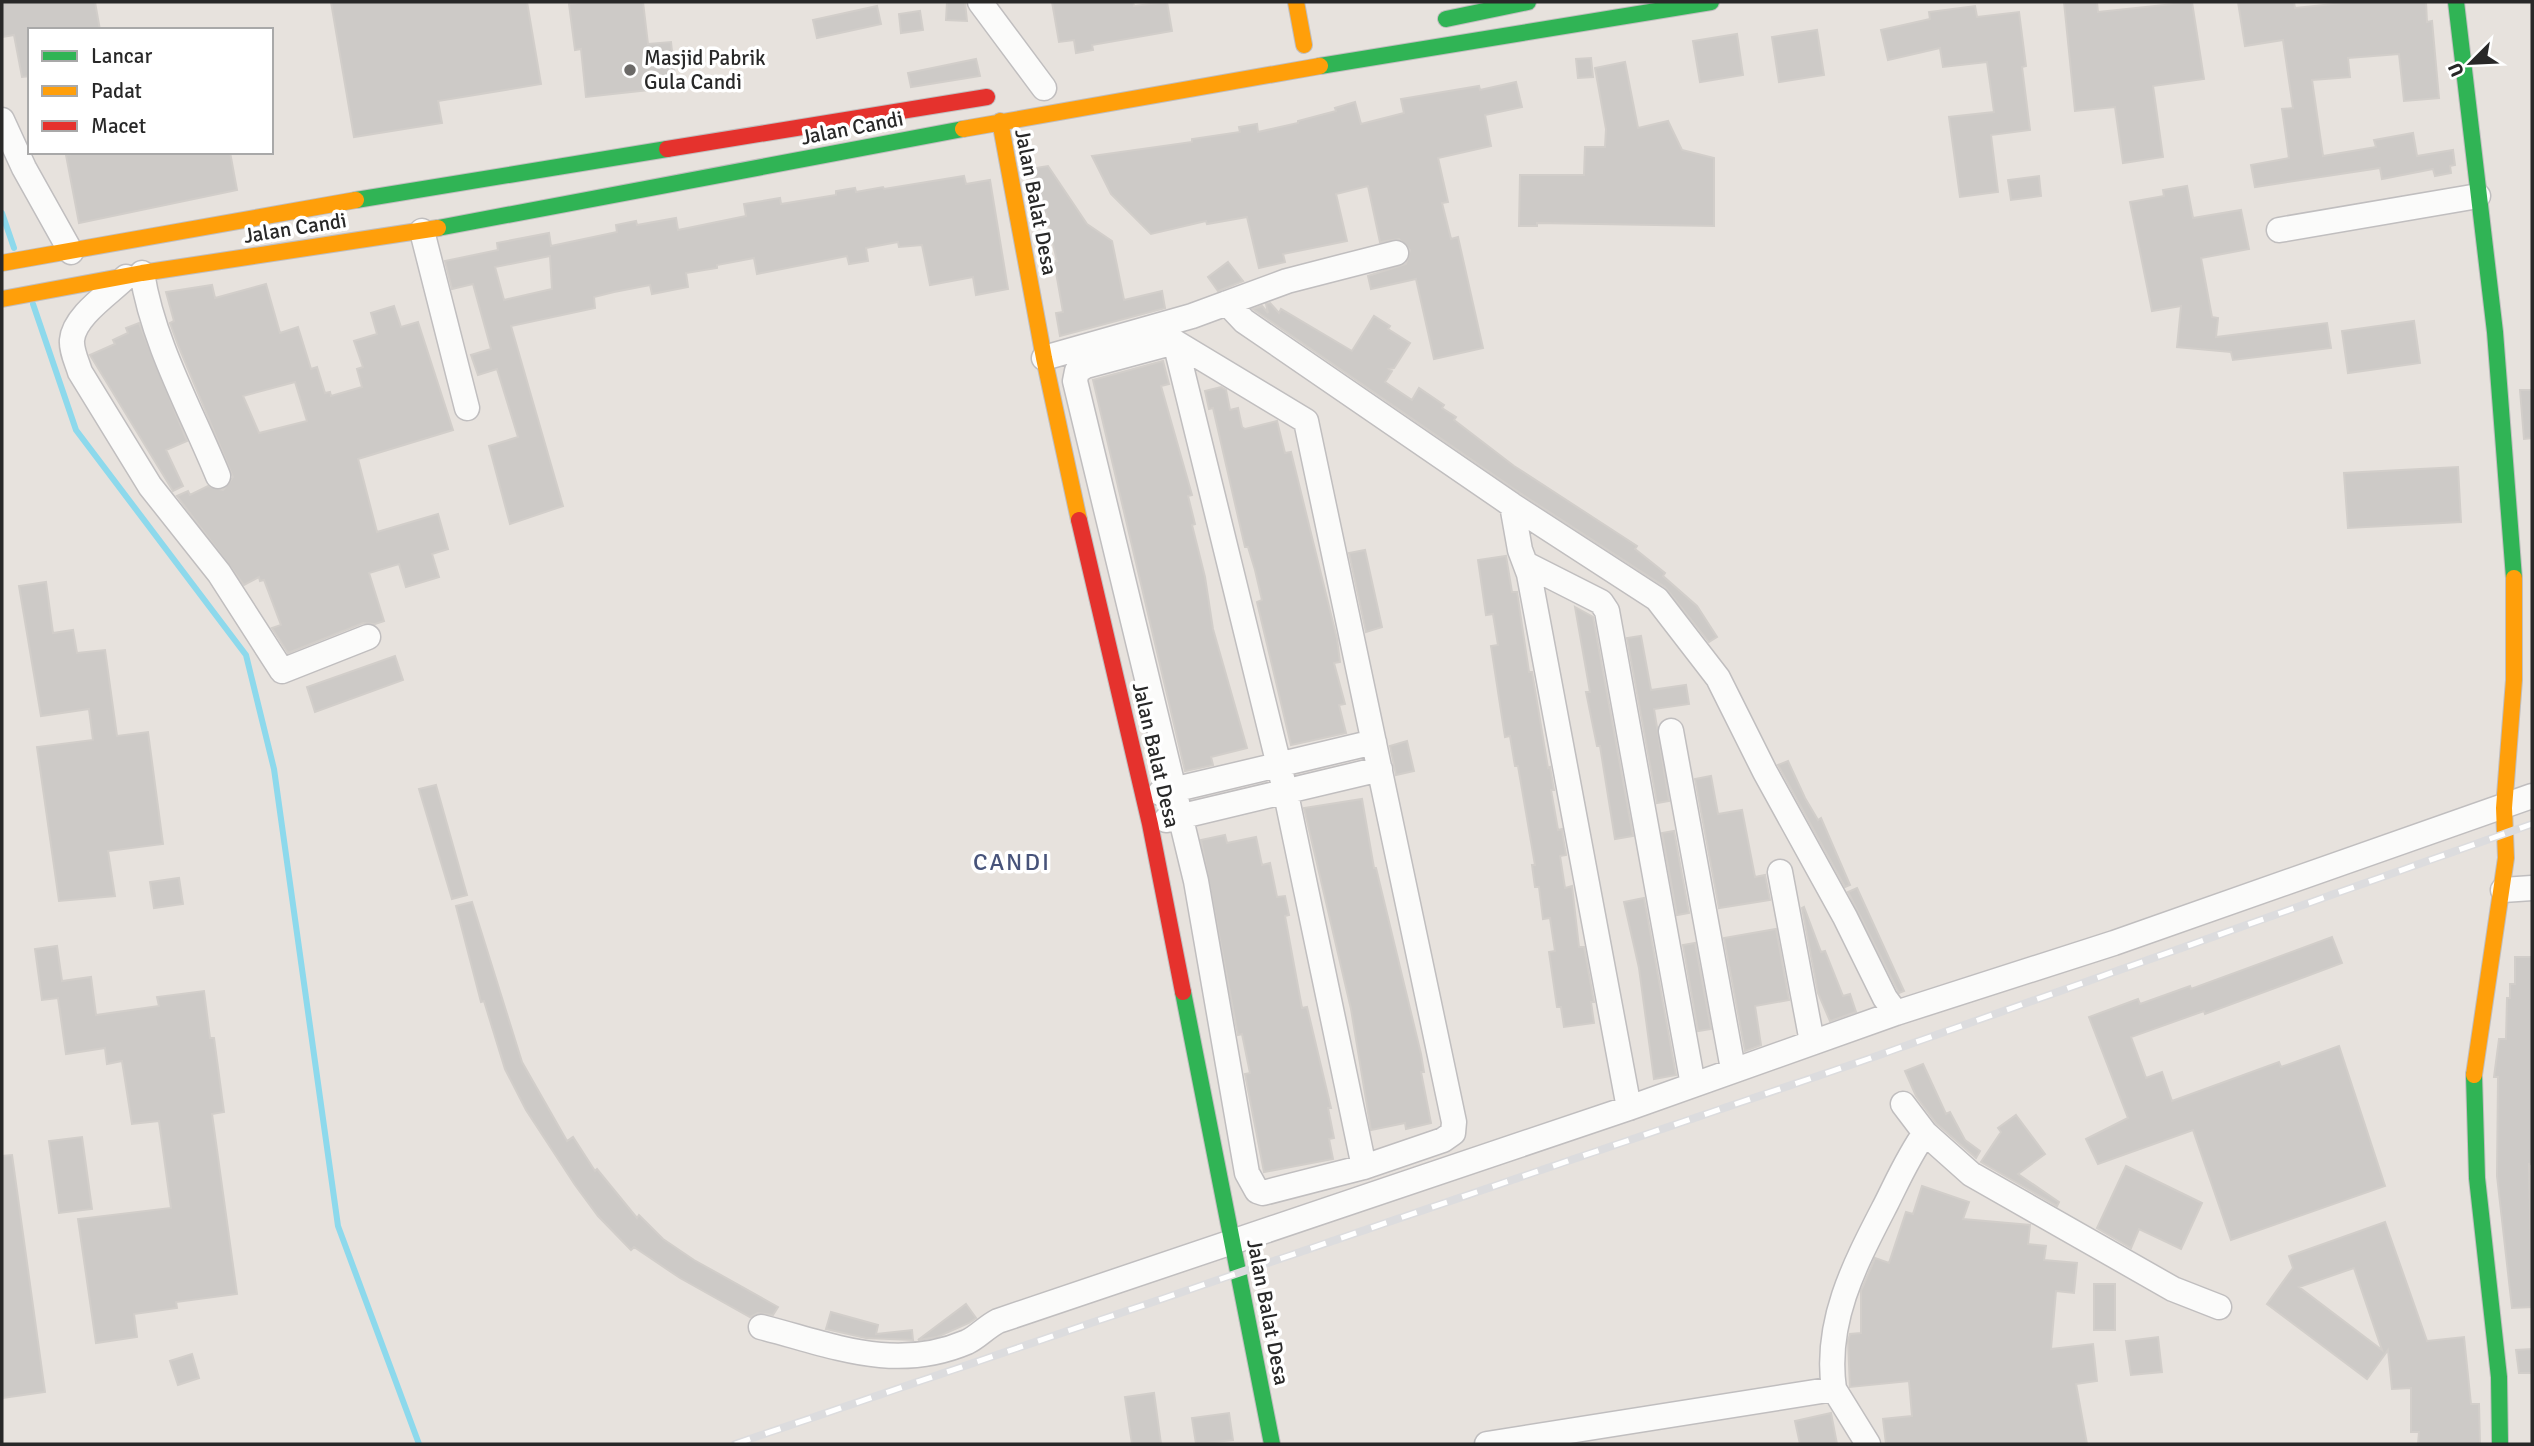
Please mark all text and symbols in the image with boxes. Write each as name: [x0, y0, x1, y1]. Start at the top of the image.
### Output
legend: [28, 28, 273, 154]
north arrow: [2436, 28, 2506, 98]
text: Lancar: [91, 43, 152, 69]
place label: Masjid Pabrik Gula Candi: [644, 45, 766, 95]
text: U: [2443, 59, 2470, 80]
marker: Masjid Pabrik Gula Candi: [622, 62, 638, 78]
text: Padat: [91, 78, 142, 104]
street label: Jalan Candi: [799, 105, 905, 151]
text: Macet: [91, 113, 146, 139]
street label: Jalan Balat Desa: [1009, 127, 1063, 277]
street label: Jalan Candi: [242, 207, 348, 249]
street label: Jalan Balat Desa: [1127, 680, 1185, 830]
district label: CANDI: [973, 847, 1051, 877]
street label: Jalan Balat Desa: [1241, 1237, 1295, 1387]

